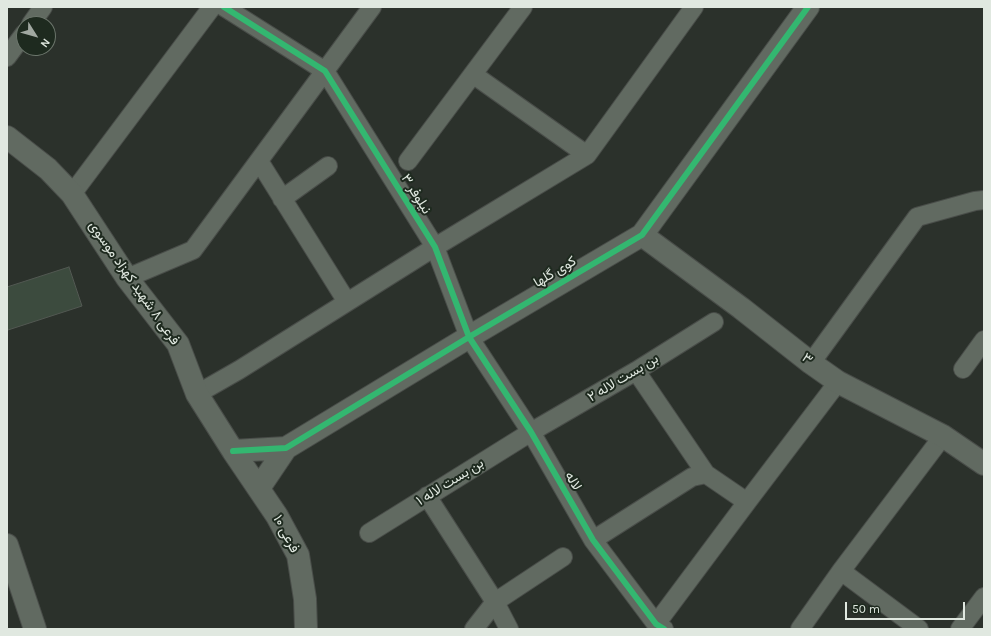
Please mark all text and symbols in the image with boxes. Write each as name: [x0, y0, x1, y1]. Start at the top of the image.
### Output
north arrow: [16, 16, 56, 56]
text: N: [38, 36, 53, 50]
street label: نیلوفر ۳: [397, 171, 435, 217]
street label: فرعی ۸ شهید کهزاد موسوی: [85, 218, 183, 348]
street label: کوی گلها: [531, 253, 579, 291]
street label: بن بست لاله ۲: [585, 350, 661, 406]
street label: ۳: [798, 350, 816, 368]
street label: بن بست لاله ۱: [413, 455, 487, 509]
street label: لاله: [561, 468, 585, 494]
street label: فرعی ۱۰: [269, 512, 303, 556]
scale bar: [847, 594, 967, 620]
text: 50 m: [852, 602, 880, 616]

